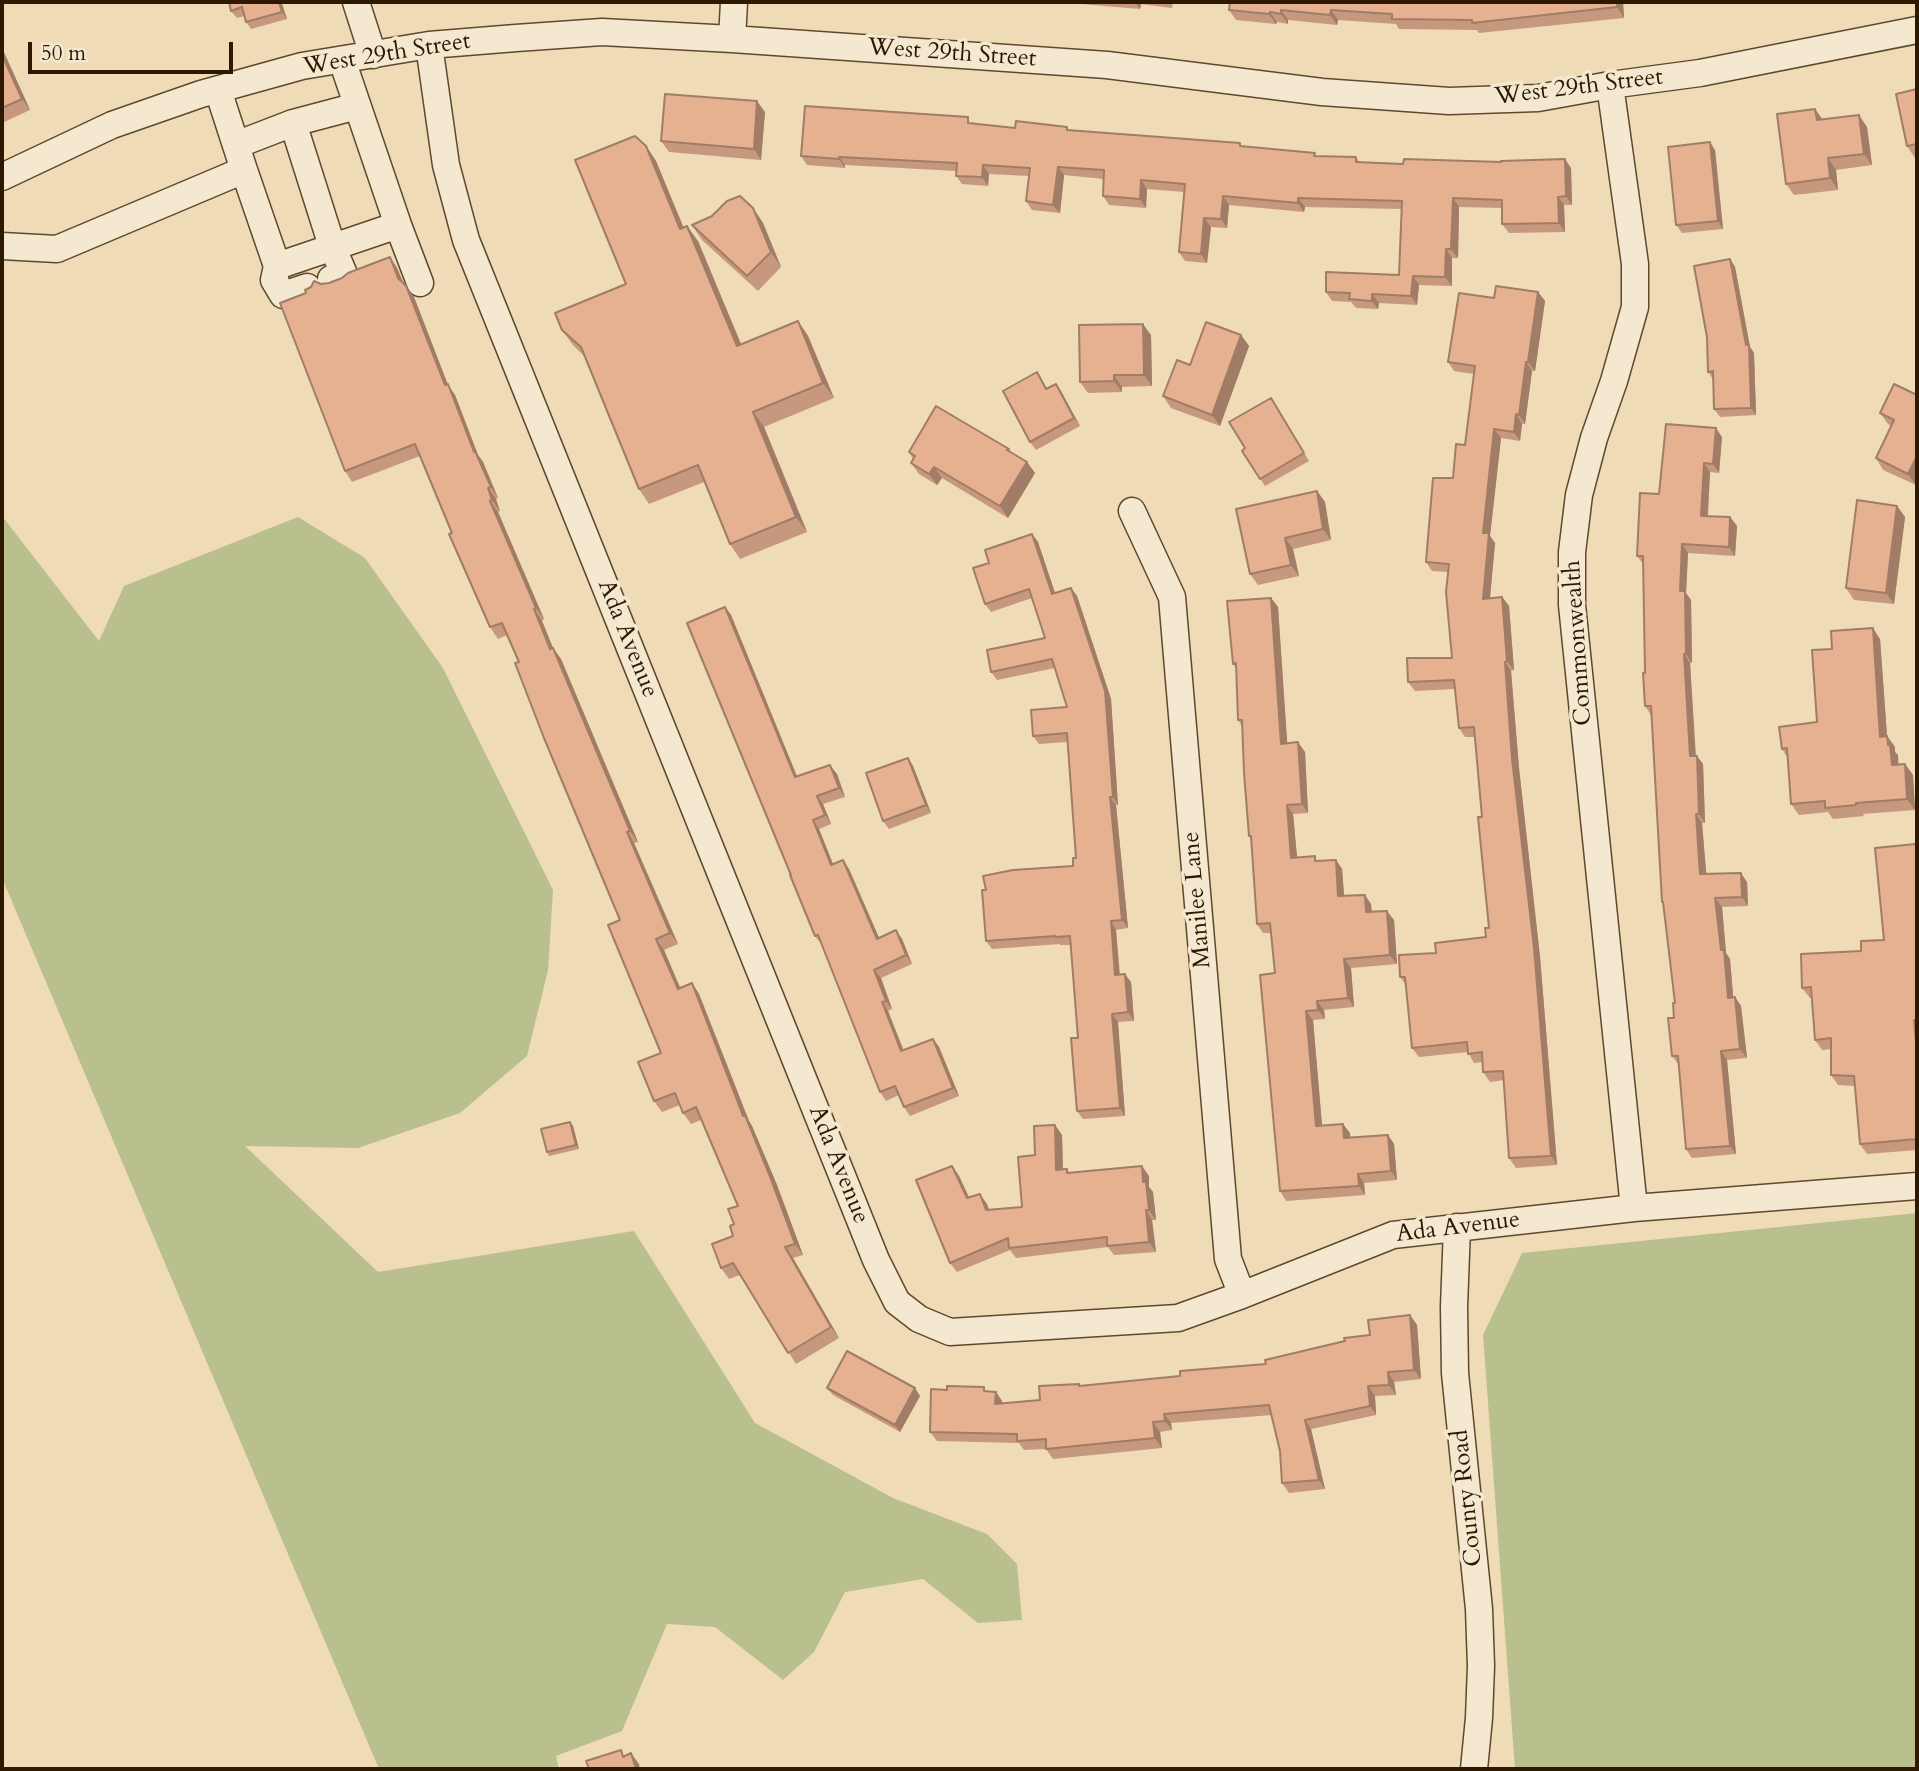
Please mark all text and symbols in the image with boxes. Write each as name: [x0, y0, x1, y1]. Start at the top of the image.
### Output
scale bar: [32, 28, 236, 72]
street label: West 29th Street: [301, 28, 473, 82]
street label: West 29th Street: [867, 34, 1037, 74]
text: 50 m: [41, 39, 86, 68]
street label: West 29th Street: [1493, 63, 1665, 113]
street label: Commonwealth: [1559, 559, 1599, 727]
street label: Ada Avenue: [590, 576, 664, 702]
street label: Manilee Lane: [1178, 830, 1218, 970]
street label: Ada Avenue: [801, 1102, 875, 1228]
street label: Ada Avenue: [1394, 1206, 1522, 1250]
street label: County Road: [1446, 1428, 1490, 1568]

